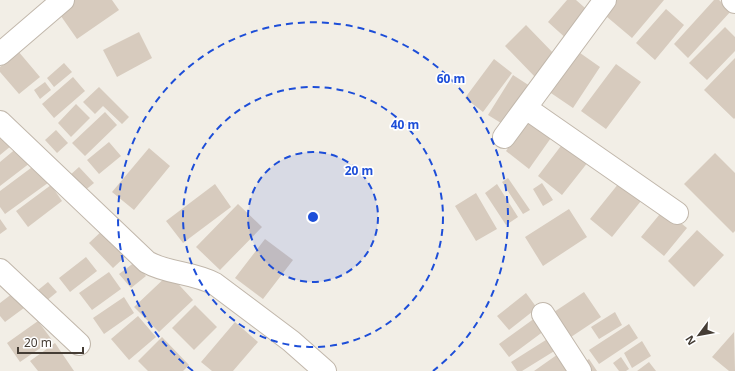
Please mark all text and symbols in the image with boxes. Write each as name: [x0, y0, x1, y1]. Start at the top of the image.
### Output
text: 60 m: [437, 70, 465, 87]
text: 40 m: [391, 116, 419, 133]
text: 20 m: [345, 162, 373, 179]
centre of rings: [306, 210, 320, 224]
north arrow: [679, 315, 719, 355]
scale bar: [18, 329, 83, 355]
text: N: [681, 333, 699, 348]
text: 20 m: [24, 334, 52, 351]

